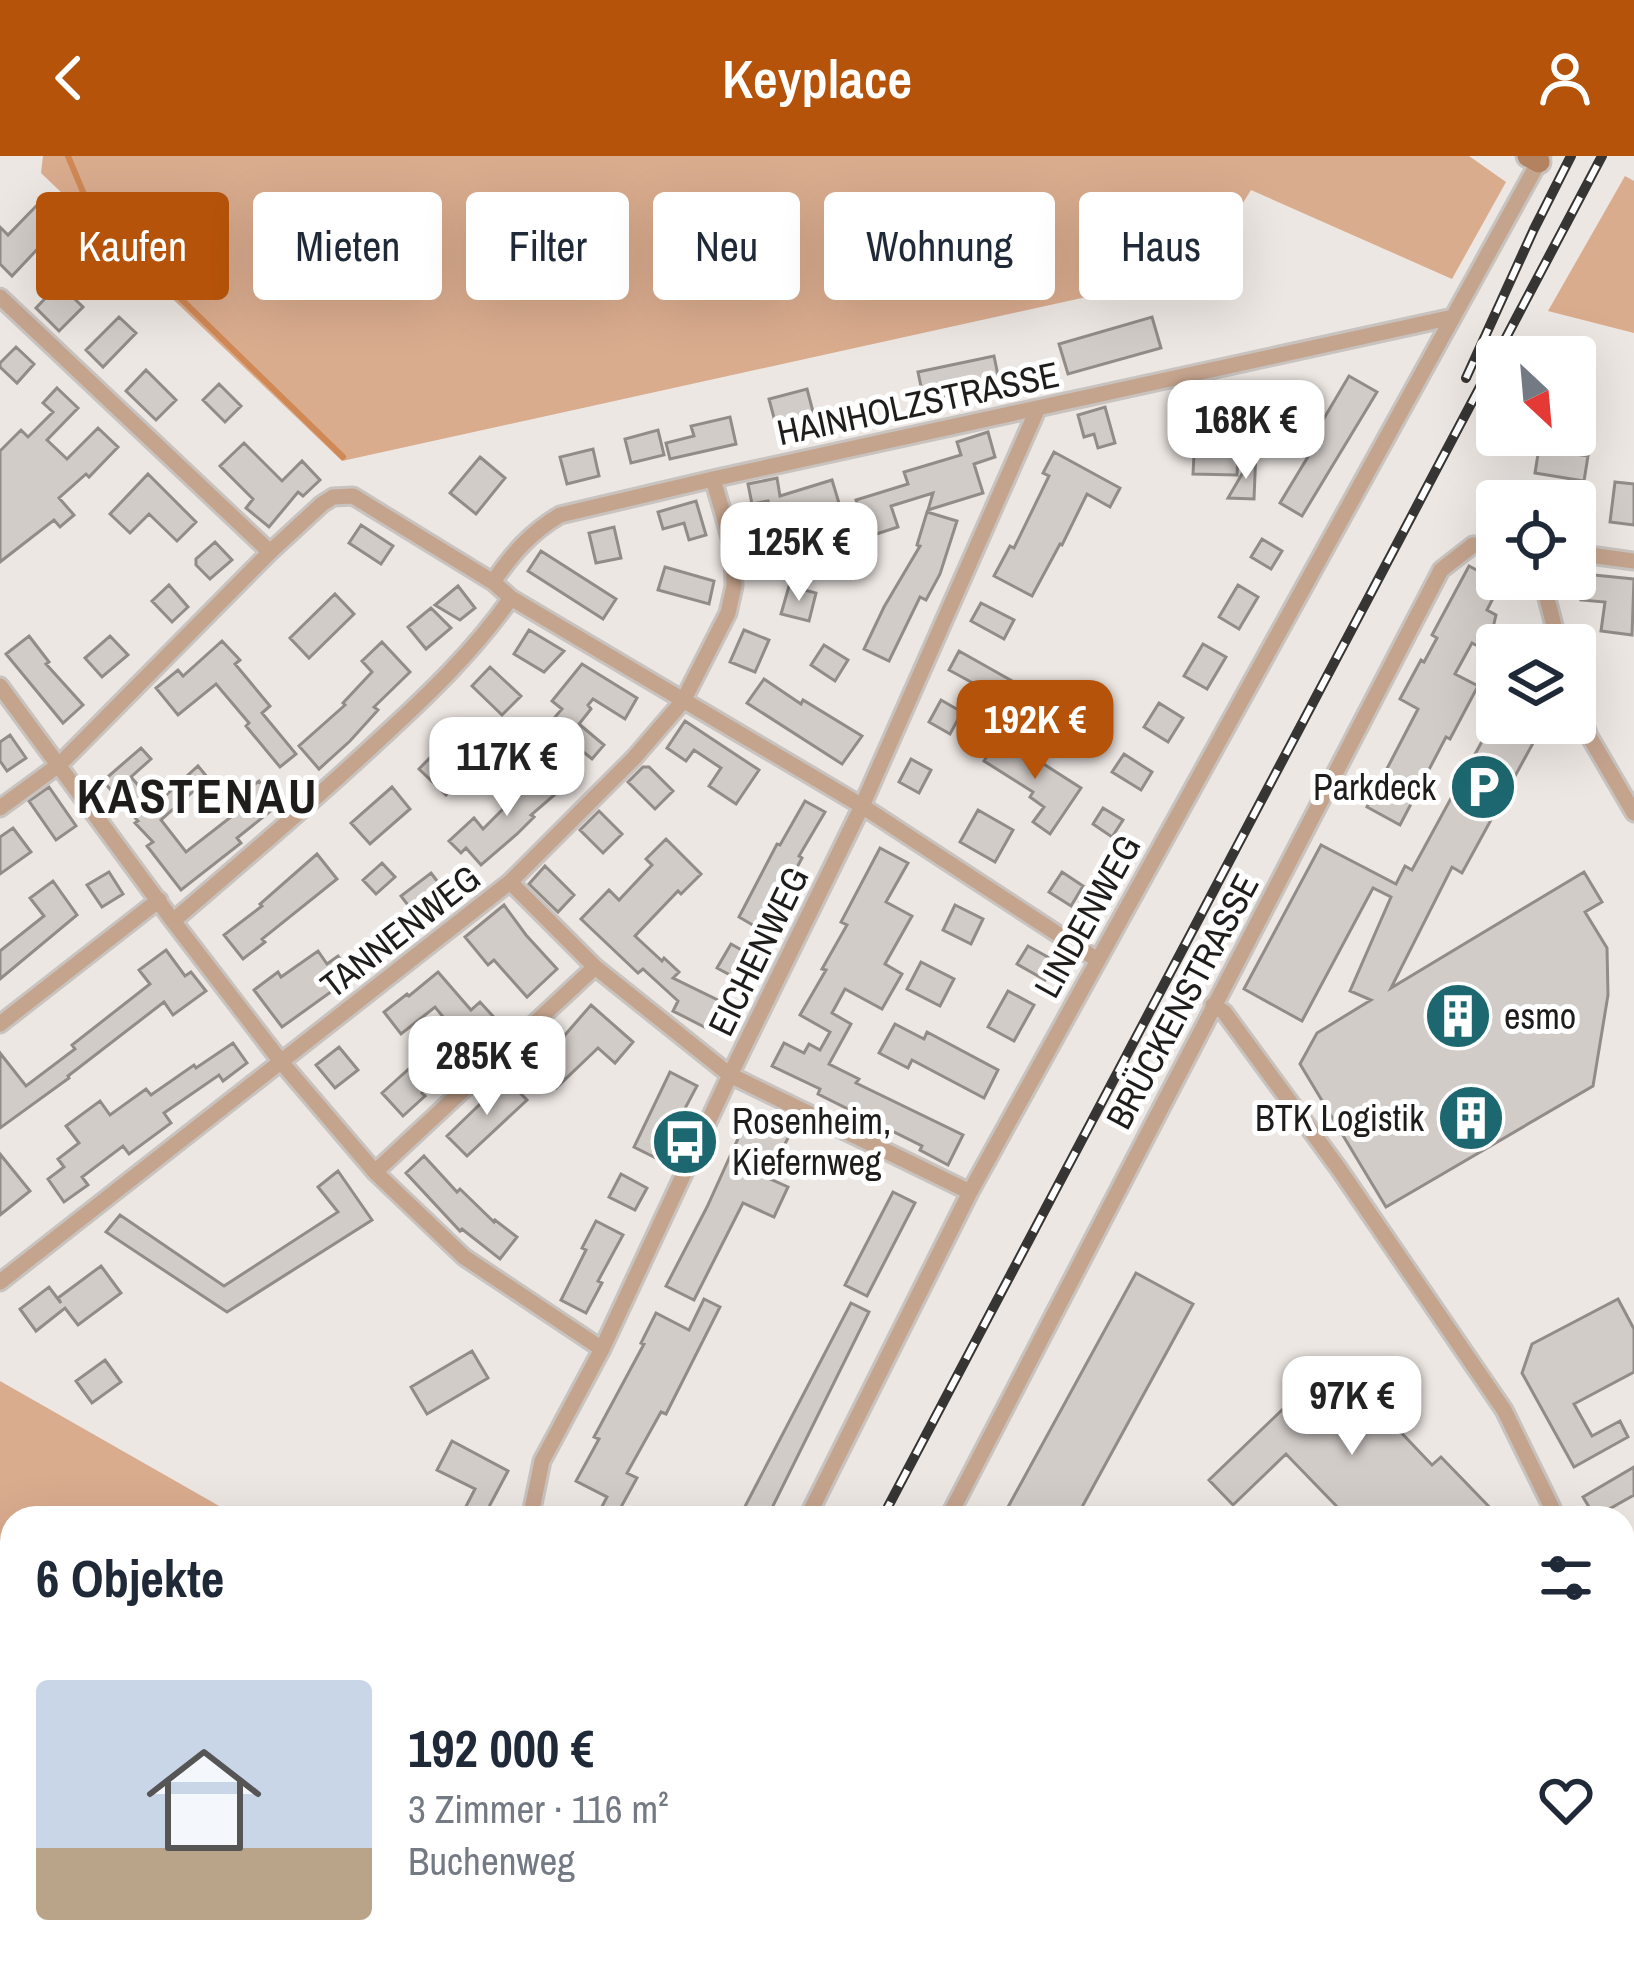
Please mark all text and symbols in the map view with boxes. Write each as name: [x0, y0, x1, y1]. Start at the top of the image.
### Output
text: Keyplace: [722, 42, 912, 115]
icon: back: [36, 45, 102, 111]
icon: person: [1532, 45, 1598, 111]
chip: Kaufen: [36, 192, 229, 300]
chip: Mieten: [253, 192, 442, 300]
chip: Filter: [466, 192, 629, 300]
chip: Neu: [653, 192, 800, 300]
chip: Wohnung: [824, 192, 1055, 300]
chip: Haus: [1079, 192, 1243, 300]
north arrow: [1476, 336, 1596, 456]
map controls: [1476, 336, 1596, 744]
street label: HAINHOLZSTRASSE: [773, 350, 1063, 456]
pin: 168K €: [1148, 380, 1344, 482]
text: 168K €: [1194, 393, 1298, 445]
button: locate: [1476, 480, 1596, 600]
pin: 125K €: [701, 502, 897, 604]
text: 125K €: [747, 515, 851, 567]
button: layers: [1476, 624, 1596, 744]
pin: 192K €: [937, 680, 1133, 782]
text: 192K €: [983, 693, 1087, 745]
pin: 117K €: [409, 717, 605, 819]
text: 117K €: [456, 730, 558, 782]
parking icon: Parkdeck: [1448, 752, 1518, 822]
district label: KASTENAU: [77, 763, 319, 828]
place label: Parkdeck: [1313, 763, 1436, 811]
street label: LINDENWEG: [1023, 826, 1151, 1006]
street label: TANNENWEG: [310, 854, 490, 1008]
street label: EICHENWEG: [697, 859, 819, 1043]
street label: BRÜCKENSTRASSE: [1095, 865, 1269, 1137]
building icon: esmo: [1423, 981, 1493, 1051]
place label: esmo: [1504, 992, 1576, 1040]
pin: 285K €: [389, 1016, 585, 1118]
text: 285K €: [435, 1029, 539, 1081]
building icon: BTK Logistik: [1436, 1083, 1506, 1153]
place label: BTK Logistik: [1255, 1094, 1424, 1142]
place label: Rosenheim, Kiefernweg: [732, 1097, 891, 1186]
bus stop icon: Rosenheim, Kiefernweg: [650, 1107, 720, 1177]
pin: 97K €: [1268, 1356, 1436, 1458]
text: 97K €: [1309, 1369, 1395, 1421]
text: 6 Objekte: [36, 1544, 224, 1613]
icon: filters: [1533, 1545, 1599, 1611]
text: 192 000 €: [408, 1714, 594, 1783]
icon: home: [132, 1728, 276, 1872]
icon: heart: [1533, 1767, 1599, 1833]
text: 3 Zimmer · 116 m²: [408, 1783, 669, 1835]
text: Buchenweg: [408, 1835, 575, 1887]

